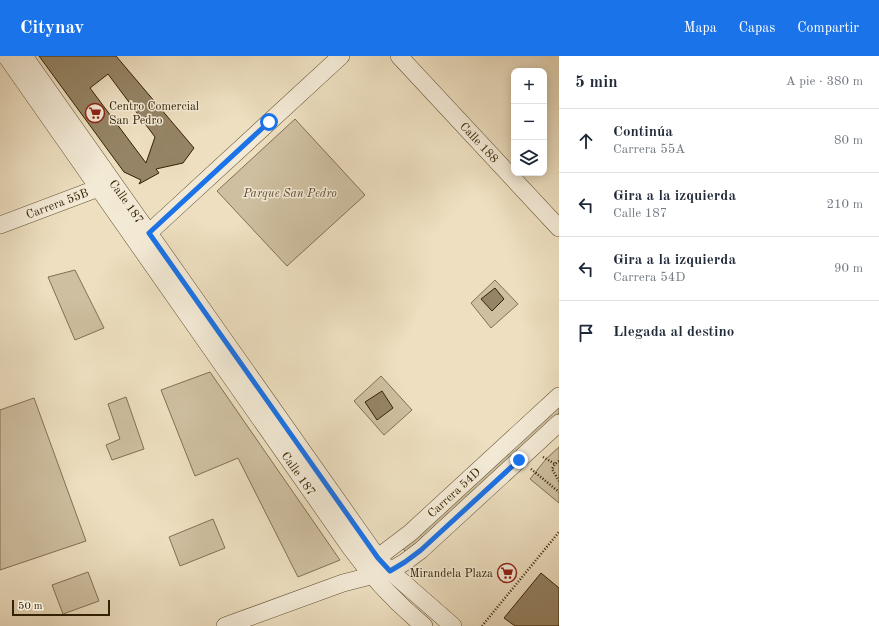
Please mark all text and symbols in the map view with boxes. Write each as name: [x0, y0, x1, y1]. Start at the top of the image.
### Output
text: Citynav: [20, 19, 84, 38]
text: Mapa: [684, 21, 717, 35]
text: Capas: [739, 21, 775, 35]
text: Compartir: [797, 21, 859, 35]
map controls: [511, 68, 547, 176]
button: +: [511, 68, 547, 104]
text: 5 min: [575, 74, 618, 91]
text: A pie · 380 m: [786, 75, 863, 88]
place label: Centro Comercial San Pedro: [109, 101, 199, 127]
supermarket icon: Centro Comercial San Pedro: [84, 102, 106, 124]
button: −: [511, 104, 547, 140]
route start: [260, 113, 278, 131]
street label: Calle 188: [457, 121, 500, 166]
text: Continúa: [613, 125, 673, 140]
icon: ahead: [575, 130, 597, 152]
text: 80 m: [834, 134, 863, 147]
button: layers: [511, 140, 547, 176]
text: Carrera 55A: [613, 143, 685, 156]
street label: Calle 187: [106, 178, 145, 226]
street label: Carrera 55B: [25, 187, 90, 222]
park label: Parque San Pedro: [242, 188, 337, 200]
text: Gira a la izquierda: [613, 189, 736, 204]
icon: left: [575, 194, 597, 216]
text: 210 m: [826, 198, 863, 211]
text: Calle 187: [613, 207, 667, 220]
text: Gira a la izquierda: [613, 253, 736, 268]
icon: left: [575, 258, 597, 280]
text: 90 m: [834, 262, 863, 275]
text: Carrera 54D: [613, 271, 685, 284]
icon: arrive: [575, 322, 597, 344]
text: Llegada al destino: [613, 325, 734, 340]
street label: Calle 187: [278, 450, 317, 498]
route end: [510, 451, 528, 469]
street label: Carrera 54D: [426, 466, 483, 520]
supermarket icon: Mirandela Plaza: [496, 562, 518, 584]
place label: Mirandela Plaza: [410, 568, 493, 580]
scale bar: [12, 598, 110, 617]
text: 50 m: [18, 601, 43, 612]

